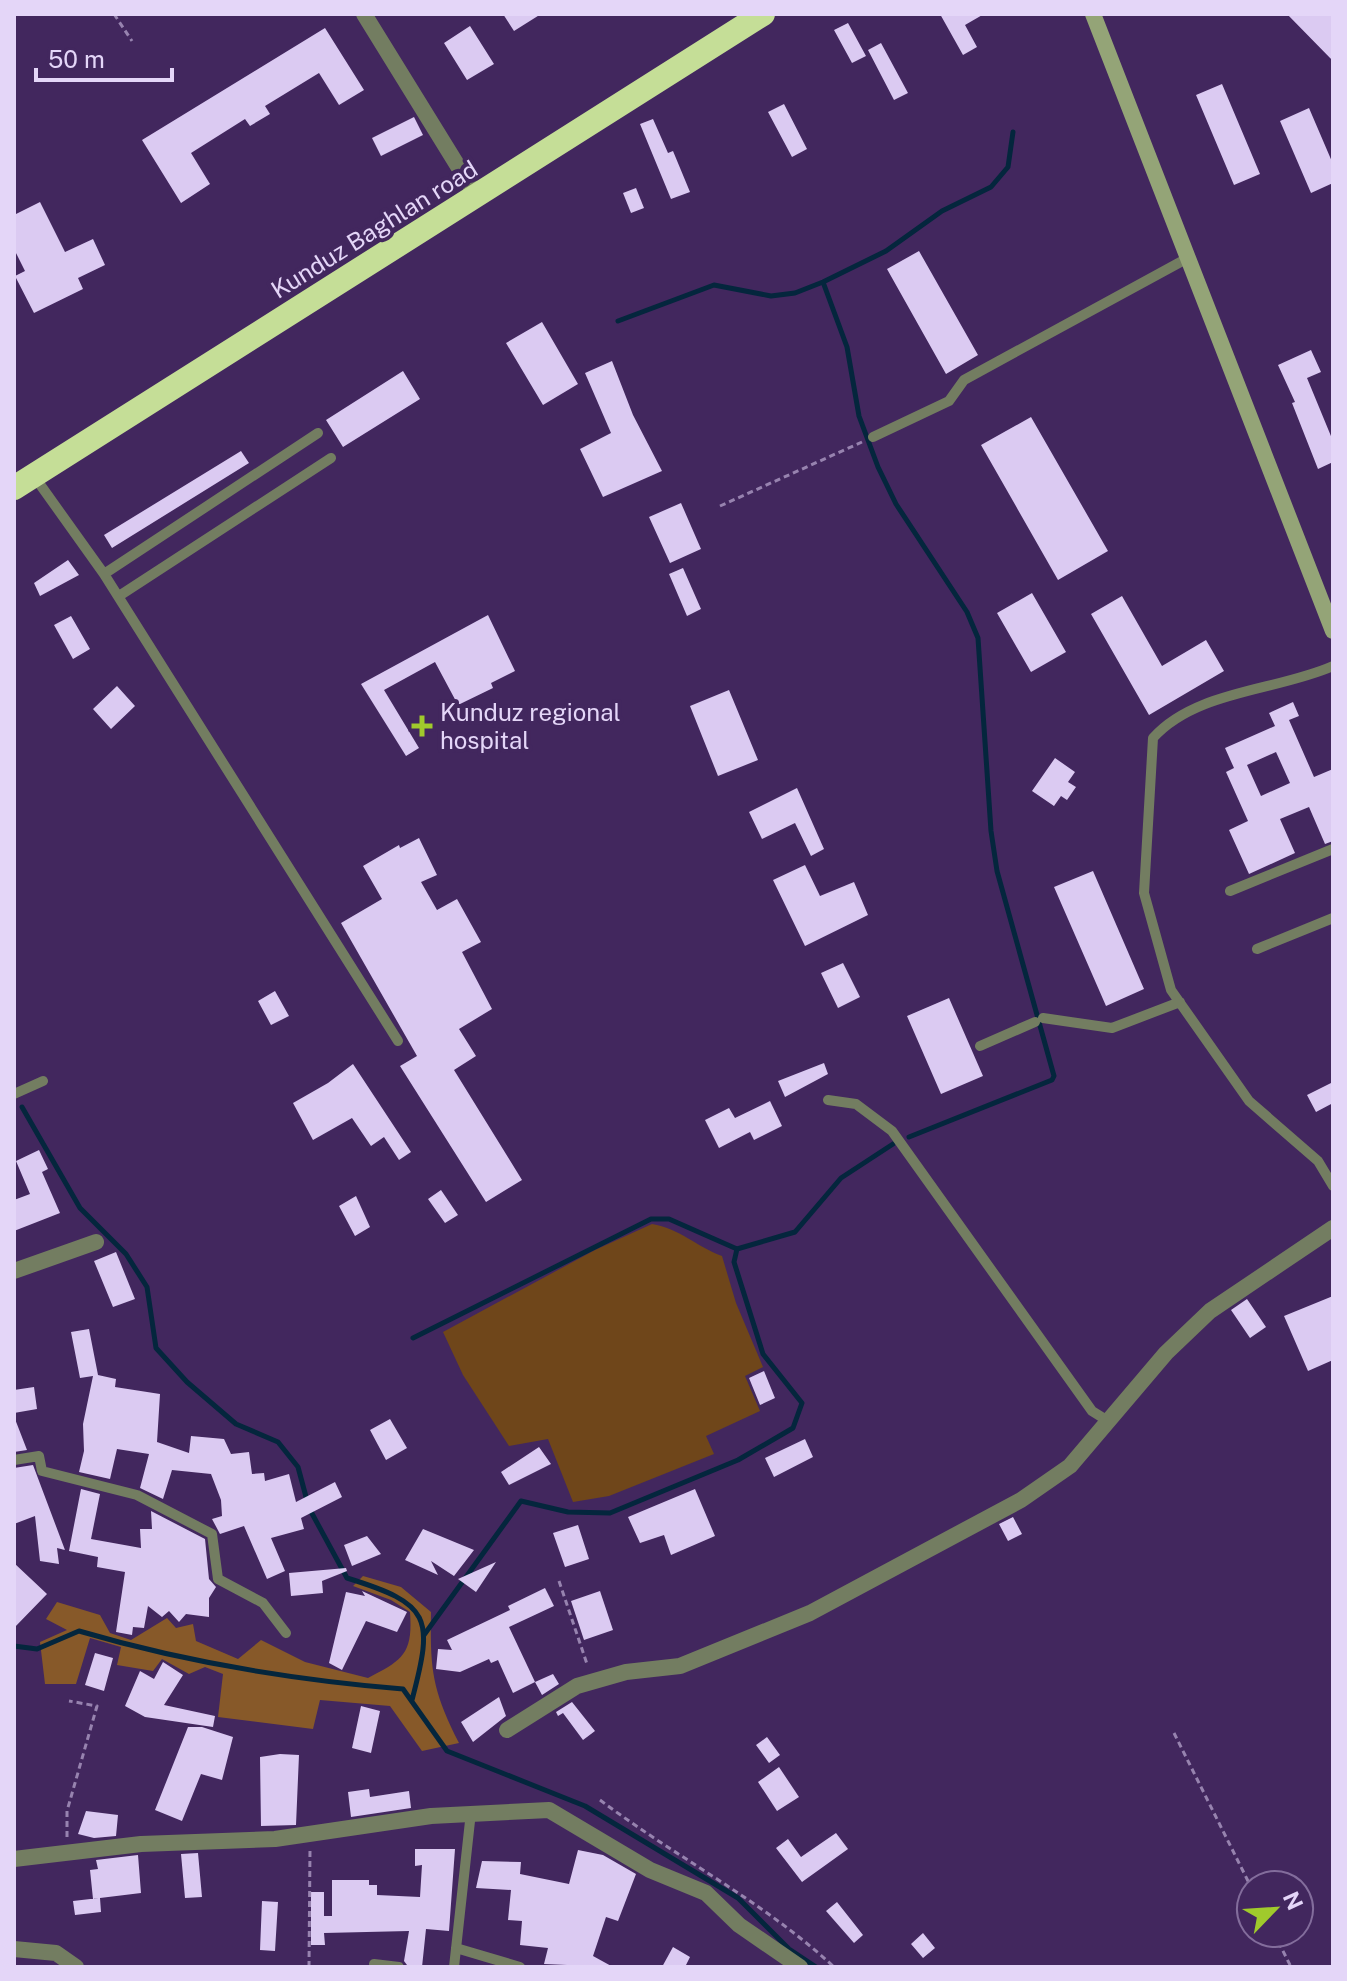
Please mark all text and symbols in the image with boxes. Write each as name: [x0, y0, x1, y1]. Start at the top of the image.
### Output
scale bar: [36, 32, 172, 82]
text: 50 m: [48, 45, 105, 73]
street label: Kunduz Baghlan road: [266, 154, 482, 304]
place label: Kunduz regional hospital: [440, 698, 621, 754]
marker: Kunduz regional hospital: [411, 715, 433, 737]
north arrow: [1235, 1869, 1315, 1949]
text: N: [1278, 1887, 1309, 1914]

